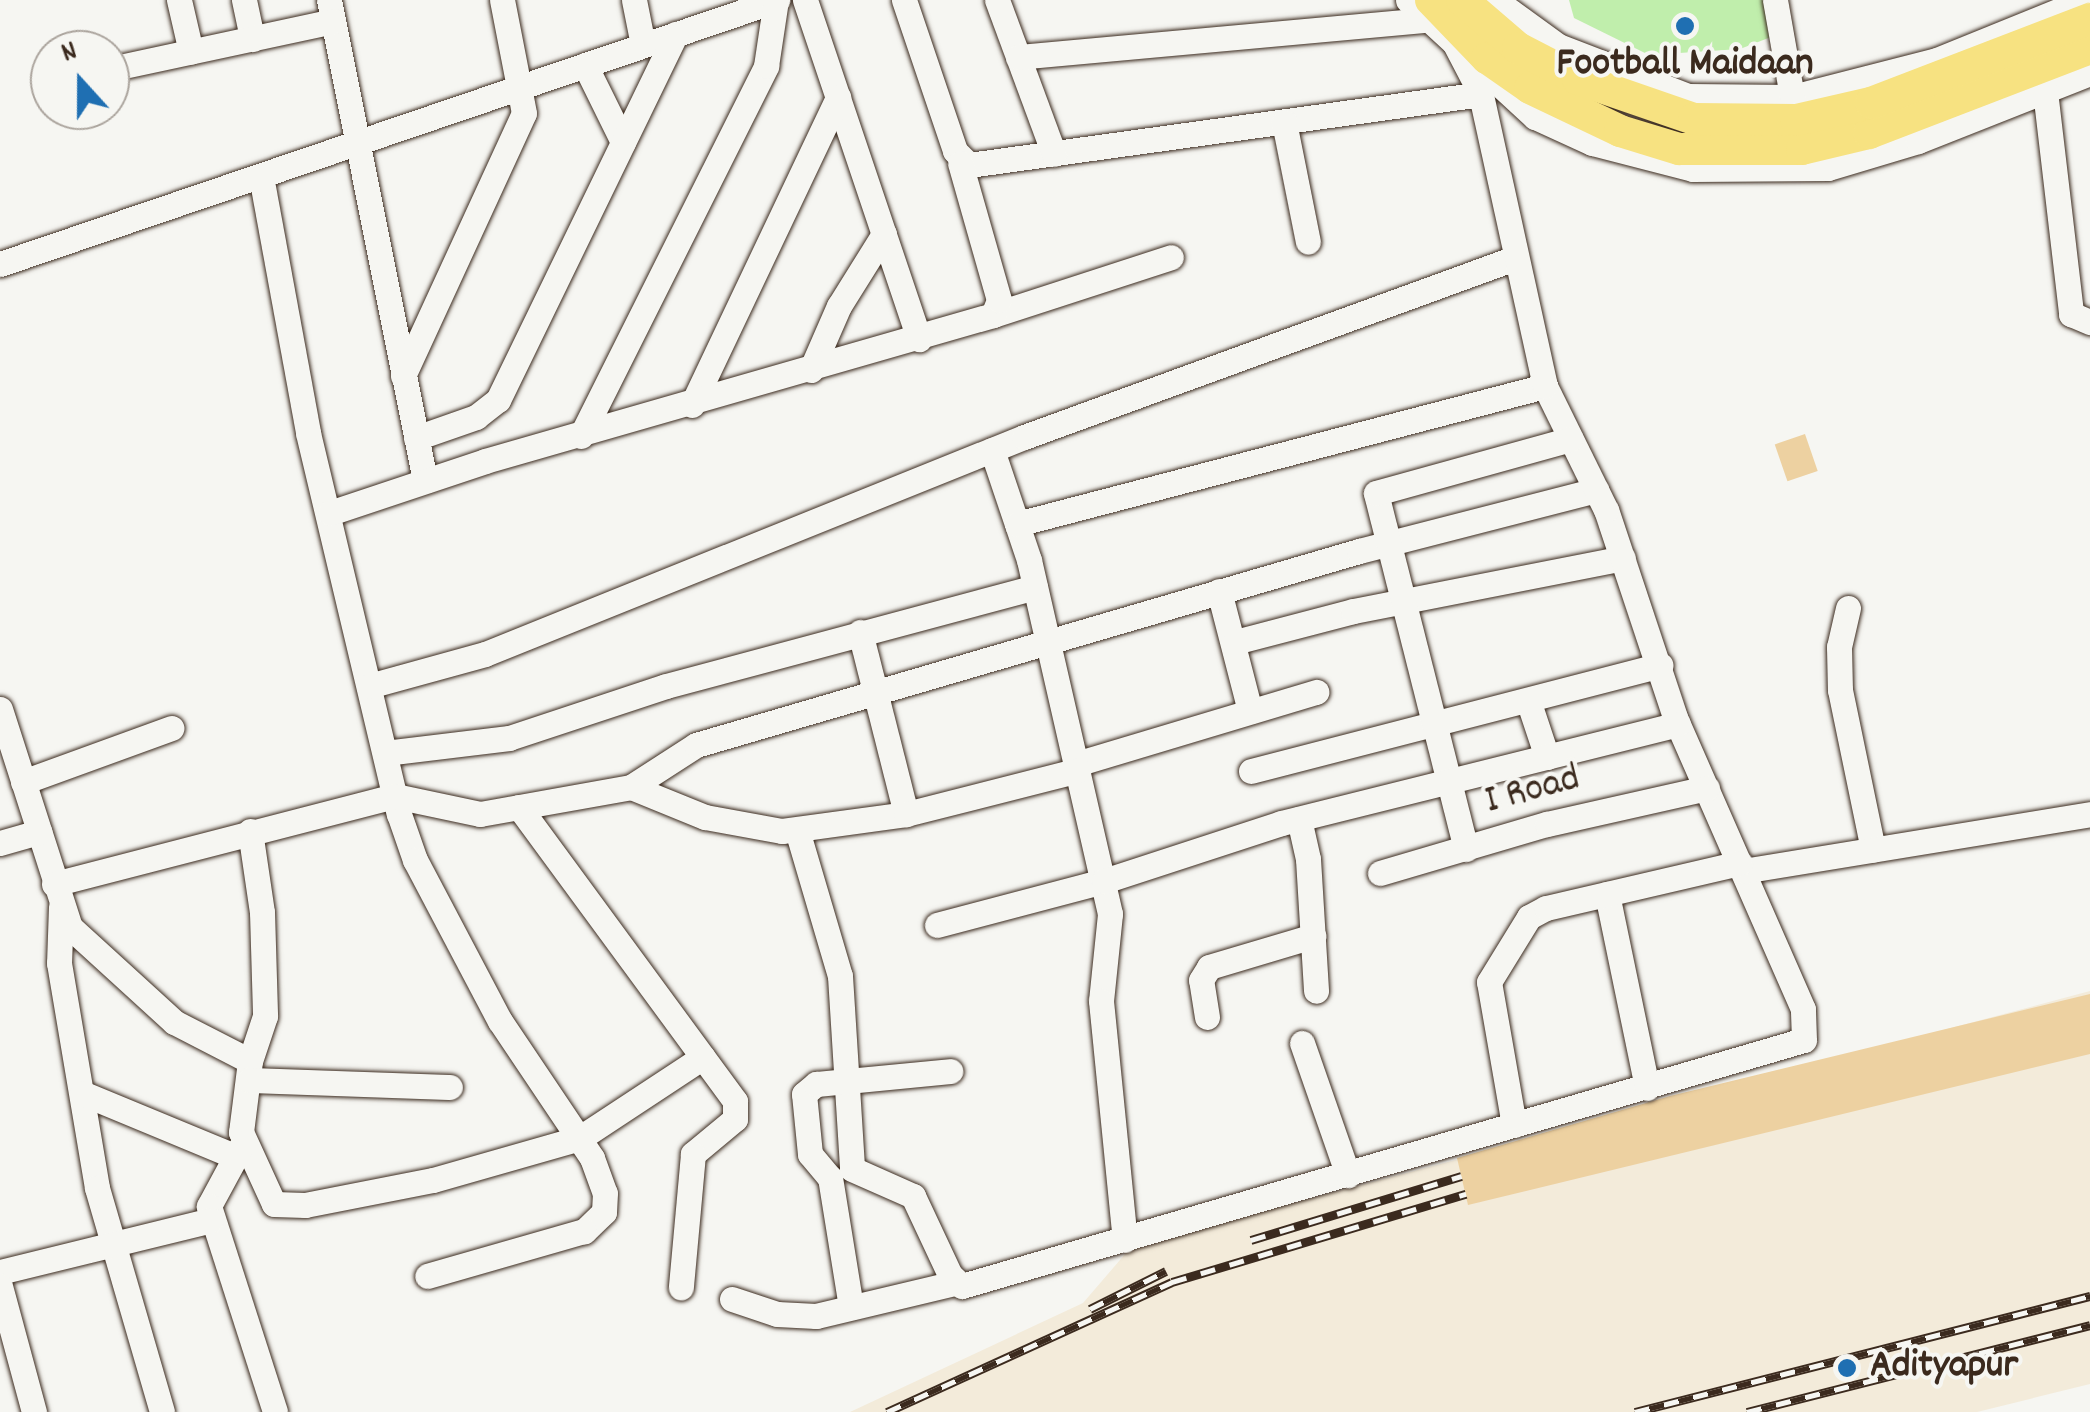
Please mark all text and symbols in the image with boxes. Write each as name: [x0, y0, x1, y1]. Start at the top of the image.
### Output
marker: Football Maidaan: [1674, 15, 1696, 37]
north arrow: [30, 30, 130, 130]
text: N: [56, 33, 84, 75]
place label: Football Maidaan: [1557, 42, 1813, 90]
street label: I Road: [1480, 756, 1586, 828]
place label: Adityapur: [1870, 1344, 2018, 1392]
marker: Adityapur: [1834, 1355, 1860, 1381]

